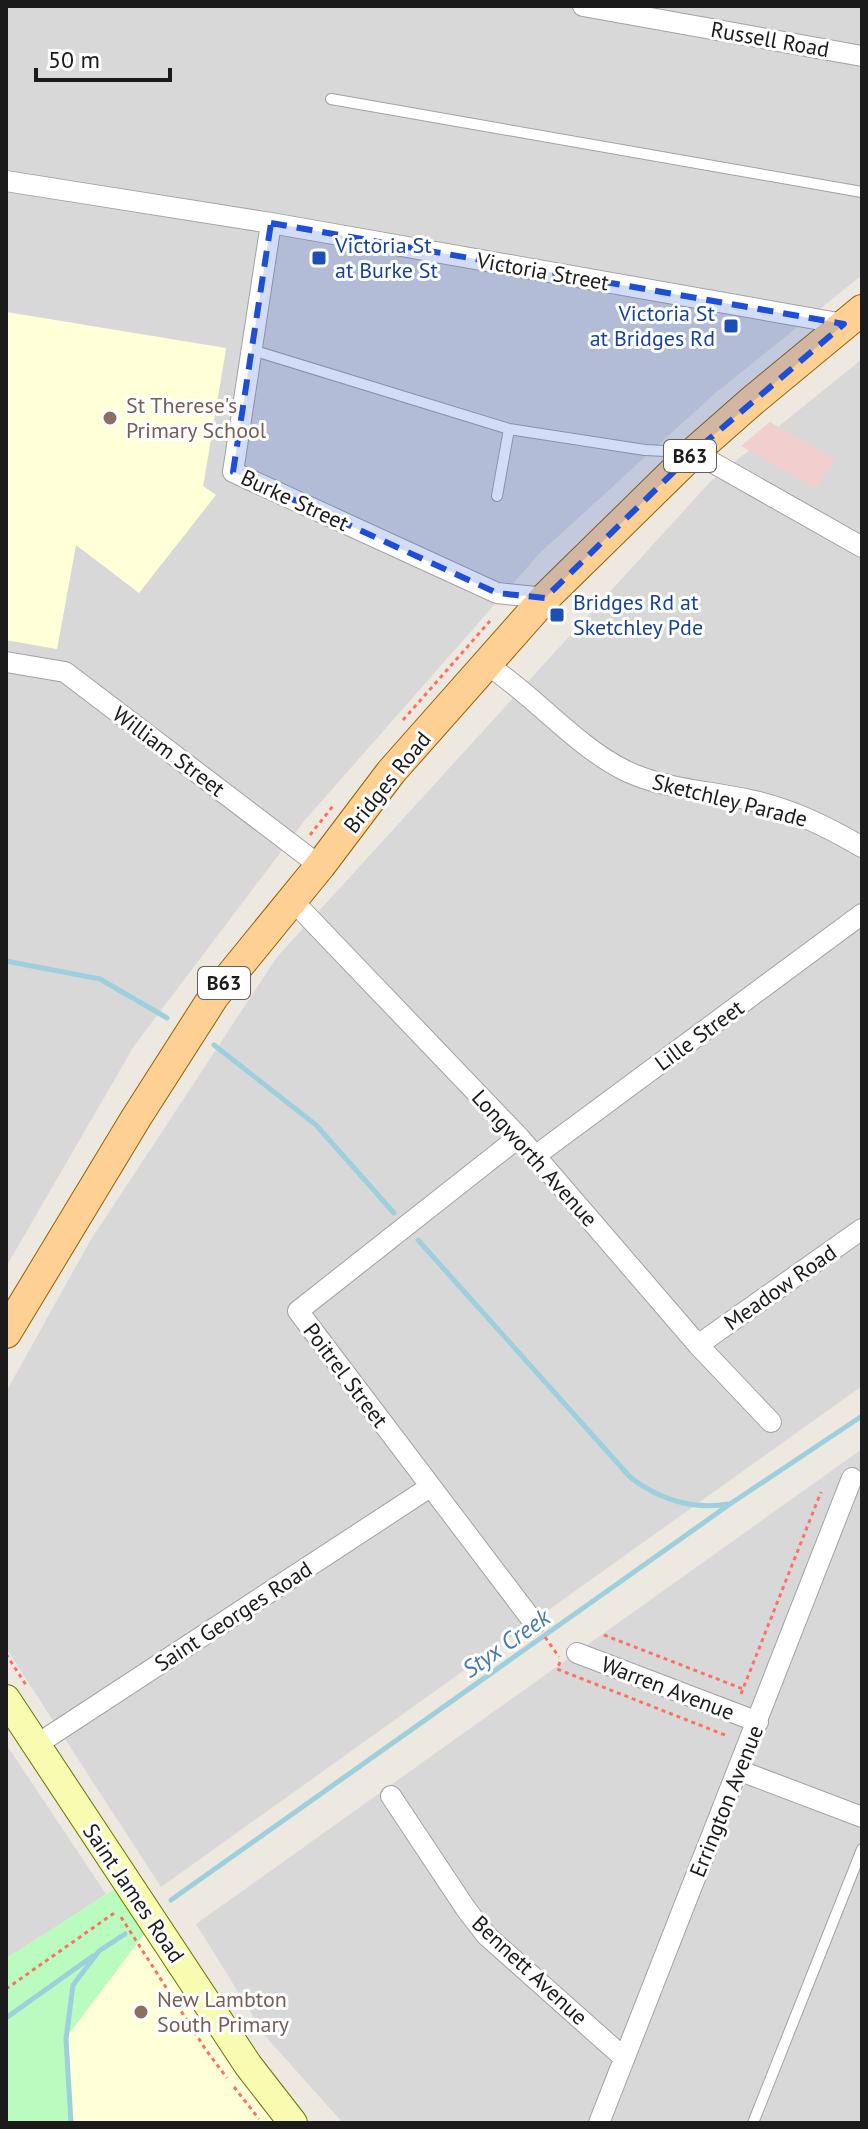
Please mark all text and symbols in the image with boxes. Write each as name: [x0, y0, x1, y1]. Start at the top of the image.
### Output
street label: Russell Road: [709, 15, 831, 63]
scale bar: [36, 32, 170, 82]
text: 50 m: [48, 44, 100, 75]
place label: Victoria St at Burke St: [334, 231, 438, 284]
street label: Victoria Street: [474, 245, 612, 296]
marker: Victoria St at Burke St: [310, 249, 328, 267]
place label: Victoria St at Bridges Rd: [590, 299, 716, 352]
marker: Victoria St at Bridges Rd: [722, 317, 740, 335]
place label: St Therese's Primary School: [126, 391, 267, 444]
marker: St Therese's Primary School: [101, 409, 119, 427]
road number: B63: [664, 440, 716, 472]
street label: Burke Street: [237, 463, 354, 537]
place label: Bridges Rd at Sketchley Pde: [573, 588, 703, 641]
marker: Bridges Rd at Sketchley Pde: [548, 606, 566, 624]
street label: William Street: [107, 700, 231, 803]
street label: Bridges Road: [337, 725, 437, 839]
street label: Sketchley Parade: [650, 767, 810, 833]
road number: B63: [198, 967, 250, 999]
street label: Lille Street: [649, 993, 749, 1077]
street label: Longworth Avenue: [466, 1084, 604, 1232]
street label: Meadow Road: [718, 1238, 842, 1336]
street label: Poitrel Street: [298, 1317, 395, 1433]
street label: Saint Georges Road: [149, 1555, 317, 1677]
water label: Styx Creek: [456, 1601, 557, 1684]
street label: Warren Avenue: [598, 1650, 738, 1726]
street label: Errington Avenue: [683, 1721, 769, 1881]
street label: Saint James Road: [77, 1818, 191, 1968]
street label: Bennett Avenue: [466, 1909, 594, 2031]
place label: New Lambton South Primary: [157, 1985, 290, 2038]
marker: New Lambton South Primary: [132, 2003, 150, 2021]

